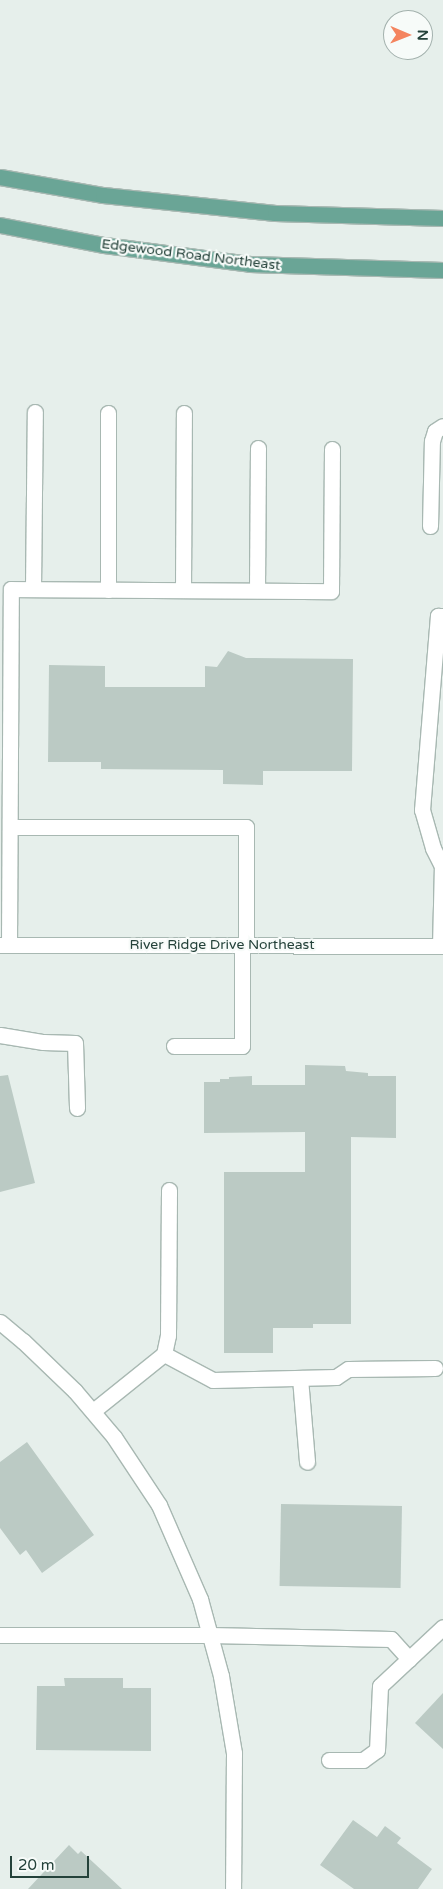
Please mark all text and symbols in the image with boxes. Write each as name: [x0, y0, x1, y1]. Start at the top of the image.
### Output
north arrow: [383, 10, 433, 60]
text: N: [414, 29, 431, 41]
street label: Edgewood Road Northeast: [101, 236, 281, 274]
street label: River Ridge Drive Northeast: [129, 937, 315, 953]
scale bar: [12, 1846, 91, 1878]
text: 20 m: [18, 1856, 55, 1874]

